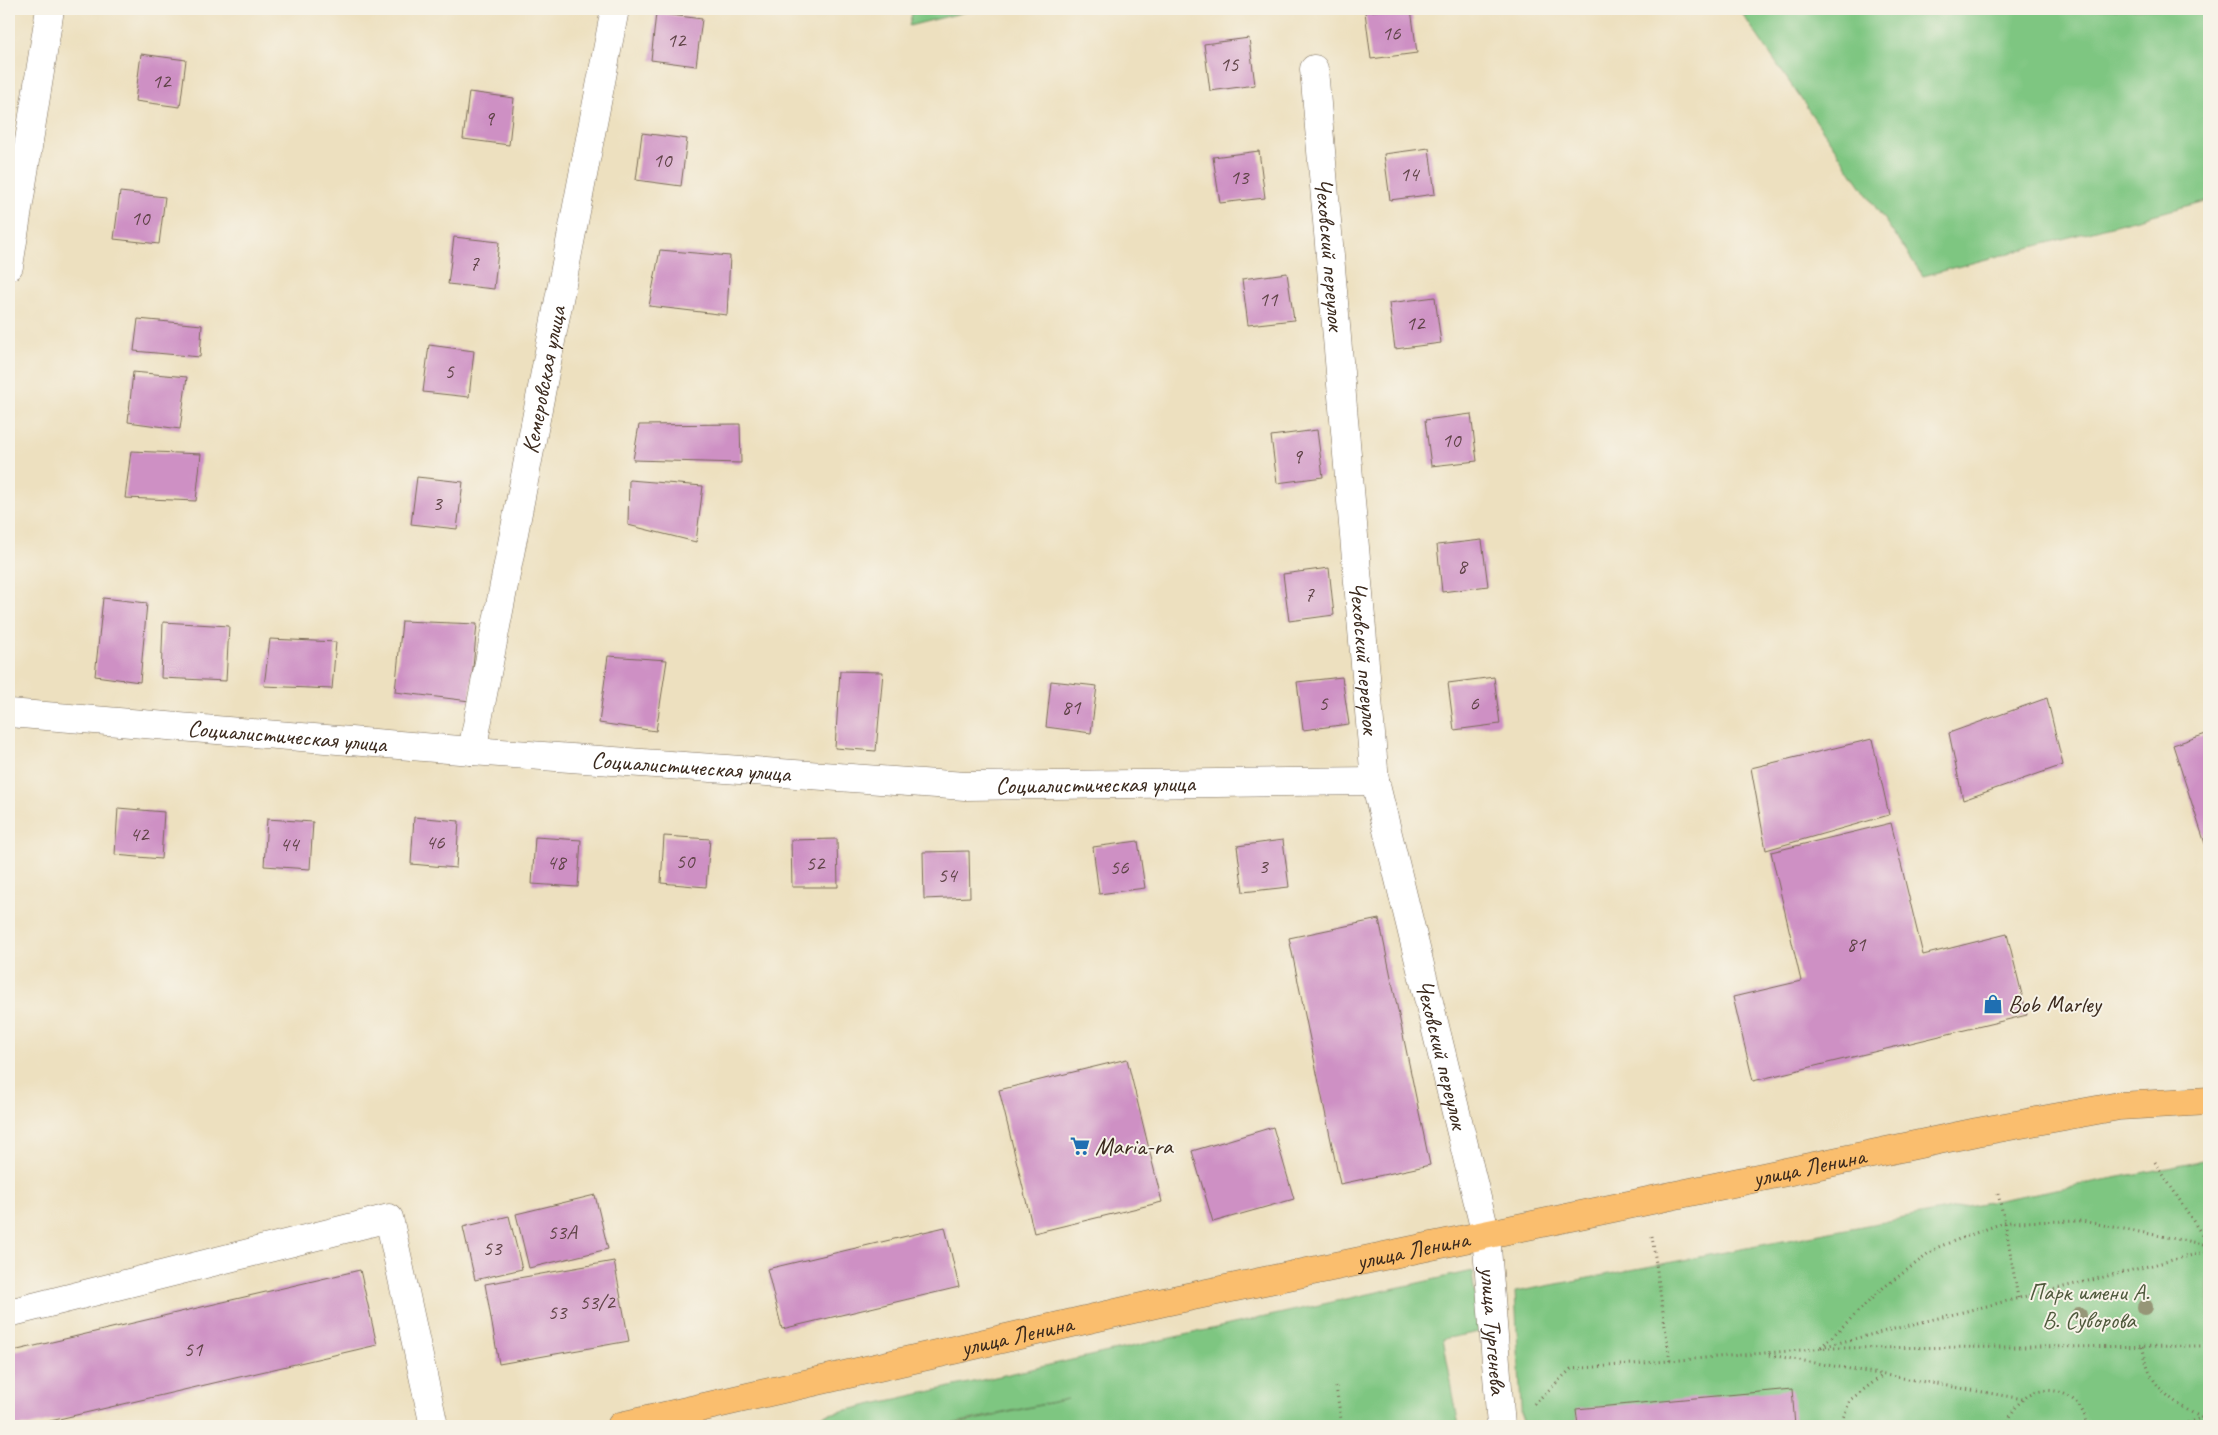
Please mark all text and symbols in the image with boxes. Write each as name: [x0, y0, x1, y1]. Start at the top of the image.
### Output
house number: 16: [1382, 20, 1401, 46]
house number: 12: [667, 27, 687, 53]
house number: 15: [1220, 51, 1240, 77]
house number: 12: [152, 68, 172, 94]
house number: 9: [484, 105, 495, 131]
house number: 10: [653, 147, 673, 173]
house number: 14: [1400, 161, 1421, 187]
house number: 13: [1230, 164, 1250, 190]
street label: Чеховский переулок: [1308, 177, 1352, 334]
house number: 10: [131, 205, 151, 231]
house number: 7: [469, 250, 480, 276]
house number: 11: [1259, 286, 1279, 312]
street label: Кемеровская улица: [515, 302, 573, 456]
house number: 12: [1406, 310, 1426, 336]
house number: 5: [444, 358, 455, 384]
house number: 10: [1442, 427, 1462, 453]
house number: 9: [1292, 443, 1303, 469]
house number: 3: [432, 490, 443, 516]
house number: 8: [1457, 553, 1469, 579]
street label: Чеховский переулок: [1343, 580, 1386, 737]
house number: 7: [1304, 581, 1315, 607]
house number: 5: [1318, 690, 1329, 716]
house number: 6: [1469, 690, 1479, 716]
house number: 81: [1062, 694, 1082, 720]
street label: Социалистическая улица: [186, 713, 389, 759]
street label: Социалистическая улица: [590, 745, 793, 789]
street label: Социалистическая улица: [995, 768, 1197, 801]
house number: 42: [130, 821, 150, 847]
house number: 46: [426, 829, 445, 855]
house number: 44: [280, 831, 301, 857]
house number: 50: [676, 848, 696, 874]
house number: 48: [547, 849, 568, 875]
house number: 52: [806, 850, 826, 876]
house number: 3: [1258, 853, 1269, 879]
house number: 56: [1110, 854, 1129, 880]
house number: 54: [938, 862, 959, 888]
house number: 81: [1847, 931, 1867, 957]
street label: Чеховский переулок: [1409, 977, 1475, 1134]
place label: Bob Marley: [2008, 989, 2103, 1019]
shop icon: Bob Marley: [1982, 993, 2004, 1015]
place label: Maria-ra: [1095, 1131, 1174, 1161]
supermarket icon: Maria-ra: [1069, 1135, 1091, 1157]
street label: улица Ленина: [1748, 1140, 1870, 1194]
house number: 53А: [547, 1219, 578, 1245]
street label: улица Ленина: [1352, 1223, 1474, 1277]
house number: 53: [483, 1235, 503, 1261]
street label: улица Тургенева: [1473, 1264, 1514, 1397]
park label: Парк имени А. В. Суворова: [2029, 1277, 2150, 1335]
house number: 53/2: [579, 1289, 616, 1315]
house number: 53: [548, 1299, 568, 1325]
street label: улица Ленина: [956, 1308, 1078, 1363]
house number: 51: [184, 1336, 204, 1362]

